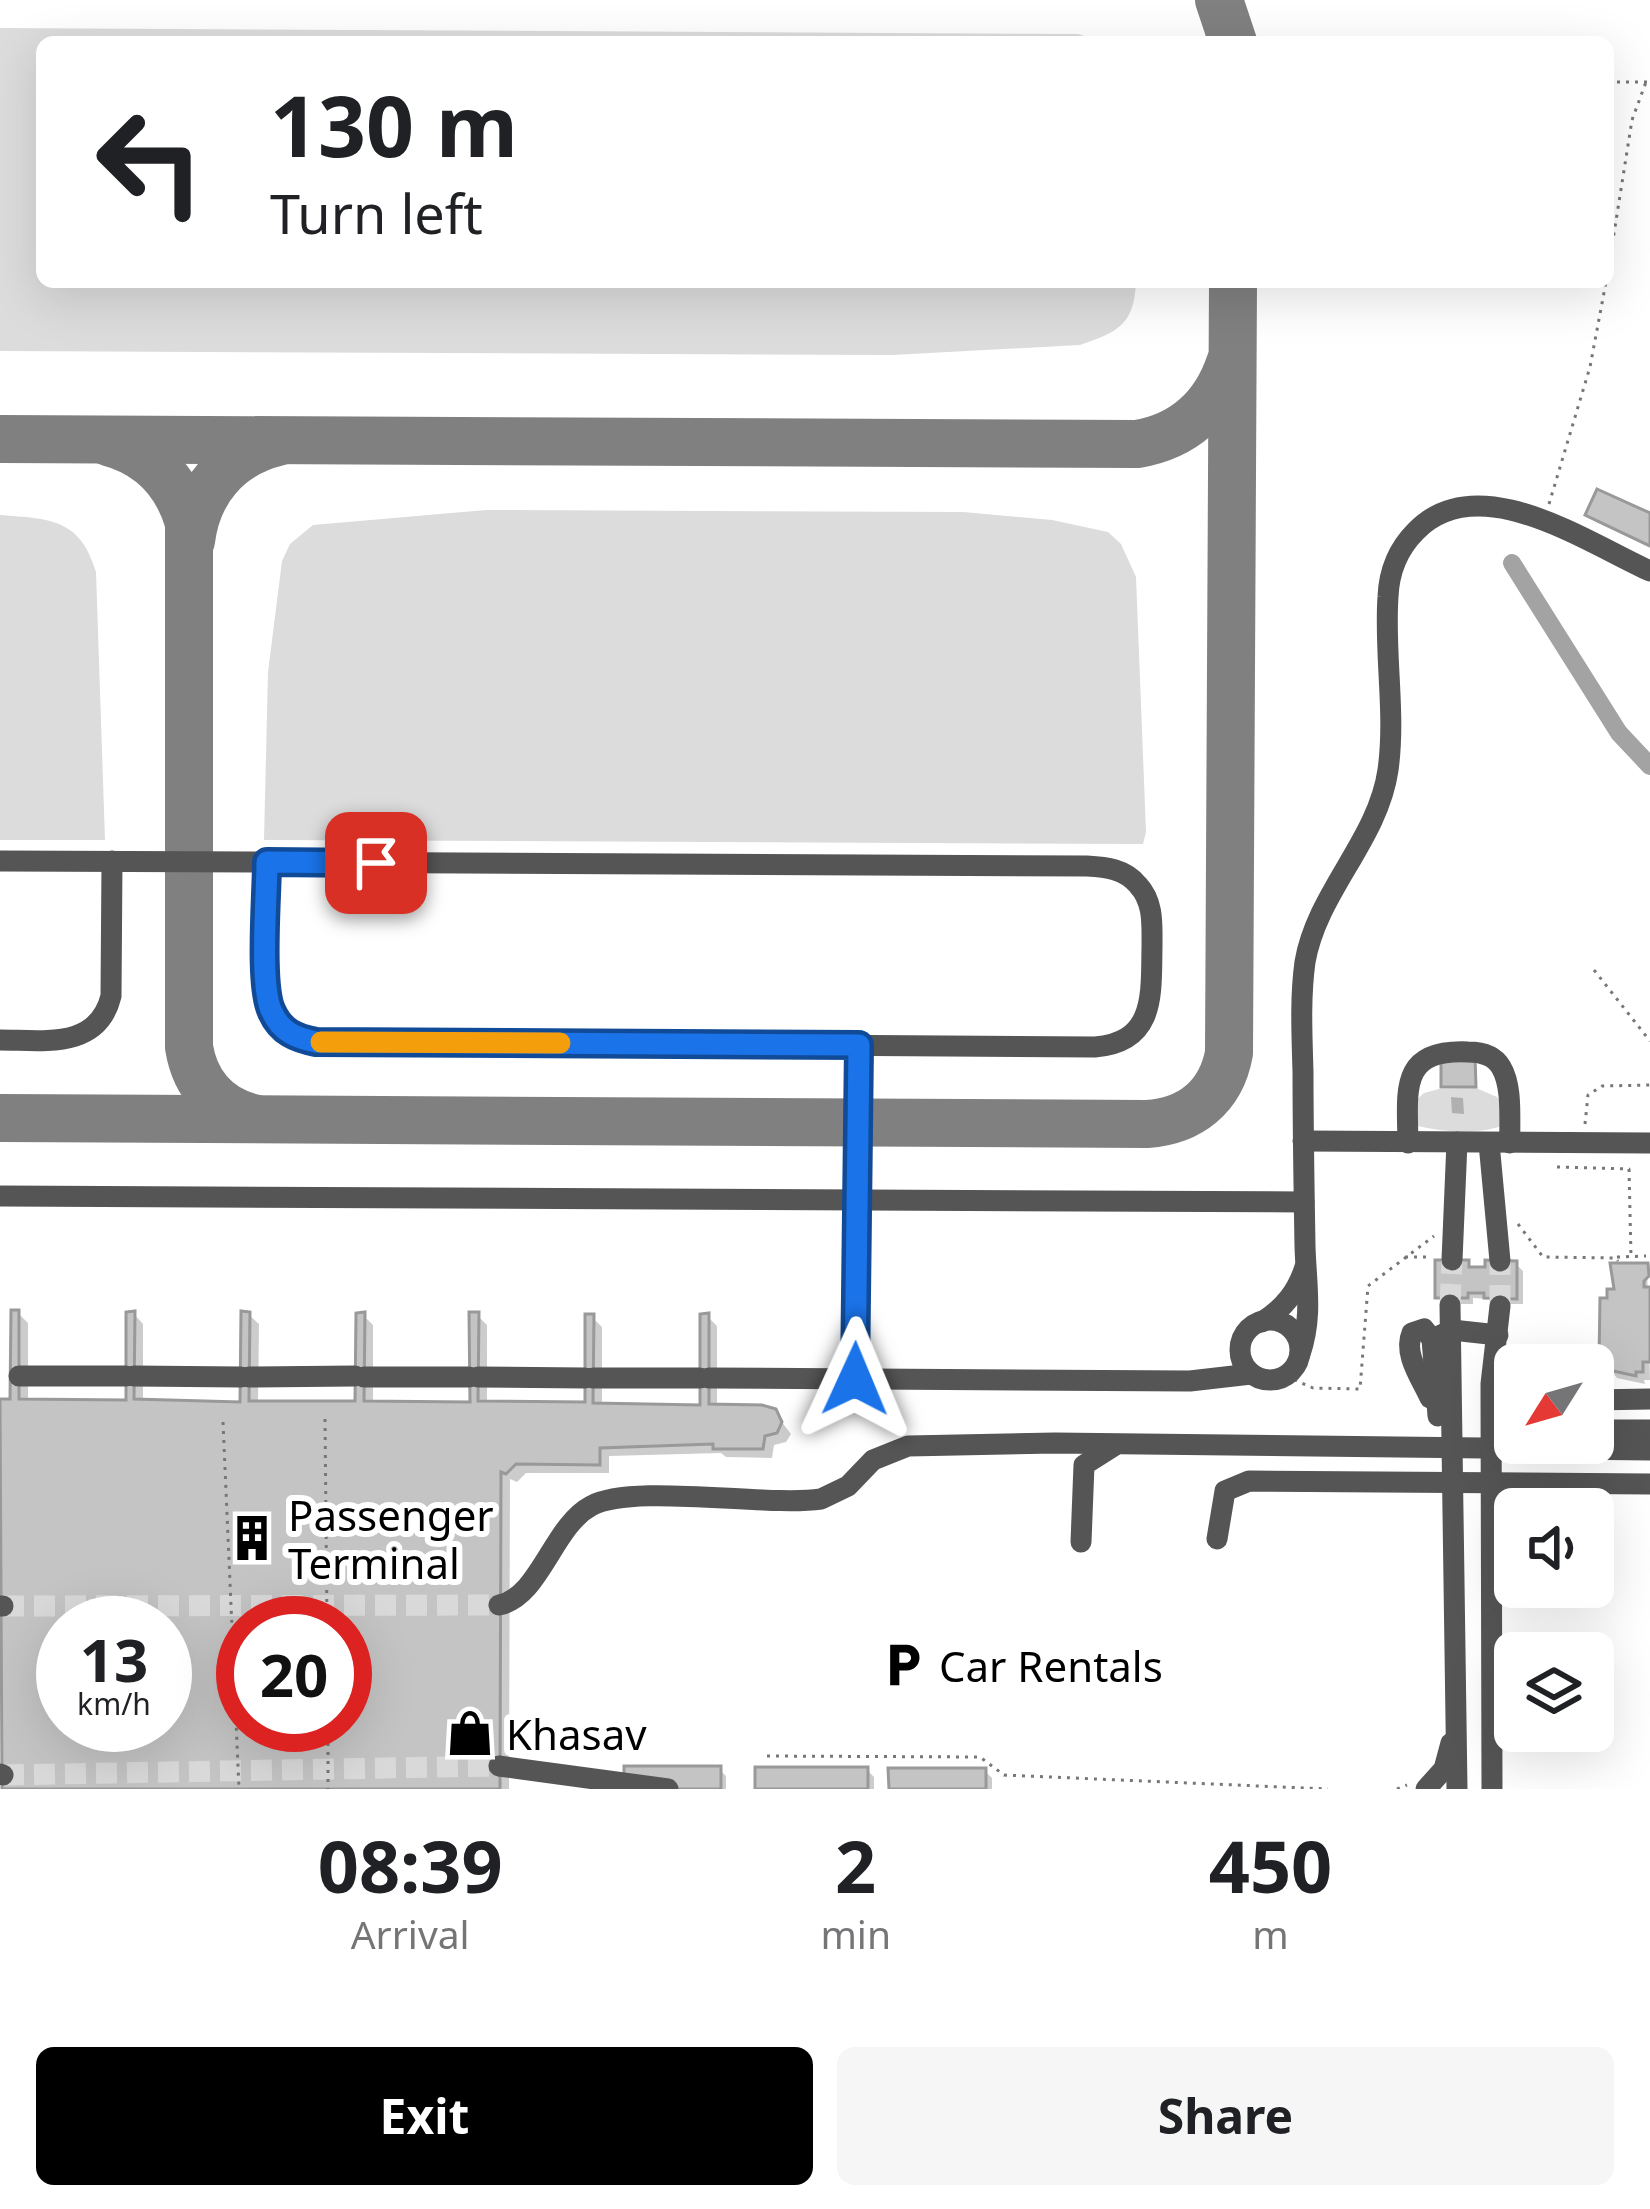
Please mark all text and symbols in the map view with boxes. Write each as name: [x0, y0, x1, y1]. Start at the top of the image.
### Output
text: 130 m: [270, 67, 518, 182]
icon: left: [72, 84, 228, 240]
text: Turn left: [270, 176, 483, 250]
pin: [325, 812, 427, 914]
icon: arrive: [343, 830, 409, 896]
position arrow: [792, 1316, 918, 1442]
north arrow: [1494, 1344, 1614, 1464]
map controls: [1494, 1344, 1614, 1752]
place label: Passenger Terminal: [288, 1486, 494, 1591]
button: sound: [1494, 1488, 1614, 1608]
building icon: Passenger Terminal: [227, 1513, 277, 1563]
speed limit sign: 20: [216, 1596, 372, 1752]
text: 13: [80, 1618, 148, 1700]
button: layers: [1494, 1632, 1614, 1752]
place label: Car Rentals: [939, 1637, 1163, 1694]
parking icon: Car Rentals: [878, 1640, 928, 1690]
text: km/h: [77, 1683, 151, 1724]
place label: Khasav: [506, 1705, 647, 1762]
shop icon: Khasav: [445, 1708, 495, 1758]
text: 08:39: [318, 1816, 503, 1914]
text: 2: [835, 1816, 876, 1914]
text: 450: [1209, 1816, 1332, 1914]
text: Arrival: [351, 1907, 470, 1960]
text: min: [820, 1907, 891, 1960]
text: m: [1252, 1907, 1289, 1960]
button: Exit: [36, 2047, 813, 2185]
button: Share: [837, 2047, 1614, 2185]

